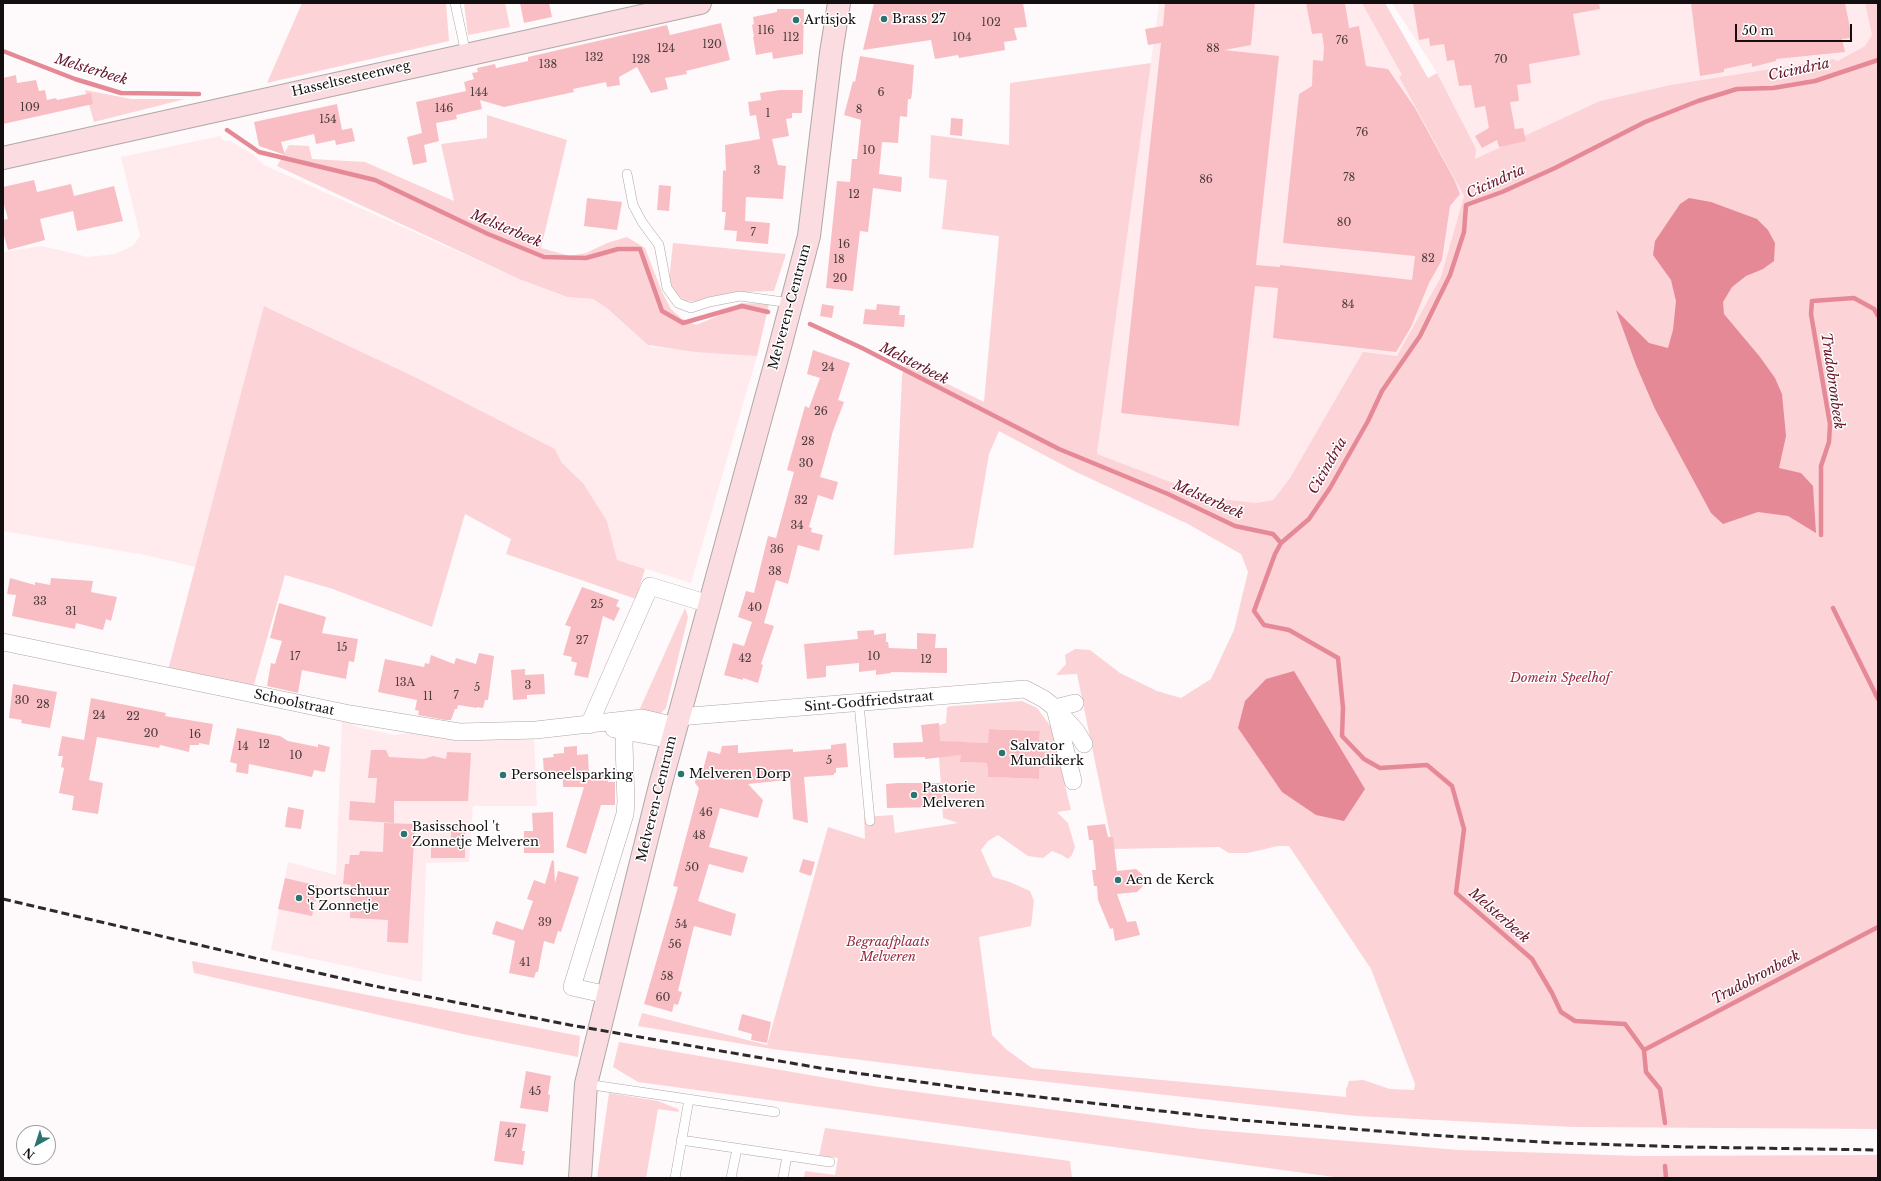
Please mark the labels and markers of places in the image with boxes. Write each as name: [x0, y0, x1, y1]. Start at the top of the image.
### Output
place label: Brass 27: [892, 11, 945, 27]
place label: Artisjok: [804, 12, 856, 28]
marker: Brass 27: [879, 14, 889, 24]
marker: Artisjok: [791, 15, 801, 25]
place label: Salvator Mundikerk: [1010, 738, 1084, 769]
marker: Salvator Mundikerk: [997, 748, 1007, 758]
place label: Melveren Dorp: [689, 766, 791, 782]
place label: Personeelsparking: [511, 767, 633, 783]
marker: Melveren Dorp: [676, 769, 686, 779]
marker: Personeelsparking: [498, 770, 508, 780]
place label: Pastorie Melveren: [922, 780, 985, 811]
marker: Pastorie Melveren: [909, 790, 919, 800]
place label: Basisschool 't Zonnetje Melveren: [412, 819, 539, 850]
marker: Basisschool 't Zonnetje Melveren: [399, 829, 409, 839]
place label: Aen de Kerck: [1126, 872, 1214, 888]
marker: Aen de Kerck: [1113, 875, 1123, 885]
place label: Sportschuur 't Zonnetje: [307, 883, 389, 914]
marker: Sportschuur 't Zonnetje: [294, 893, 304, 903]

